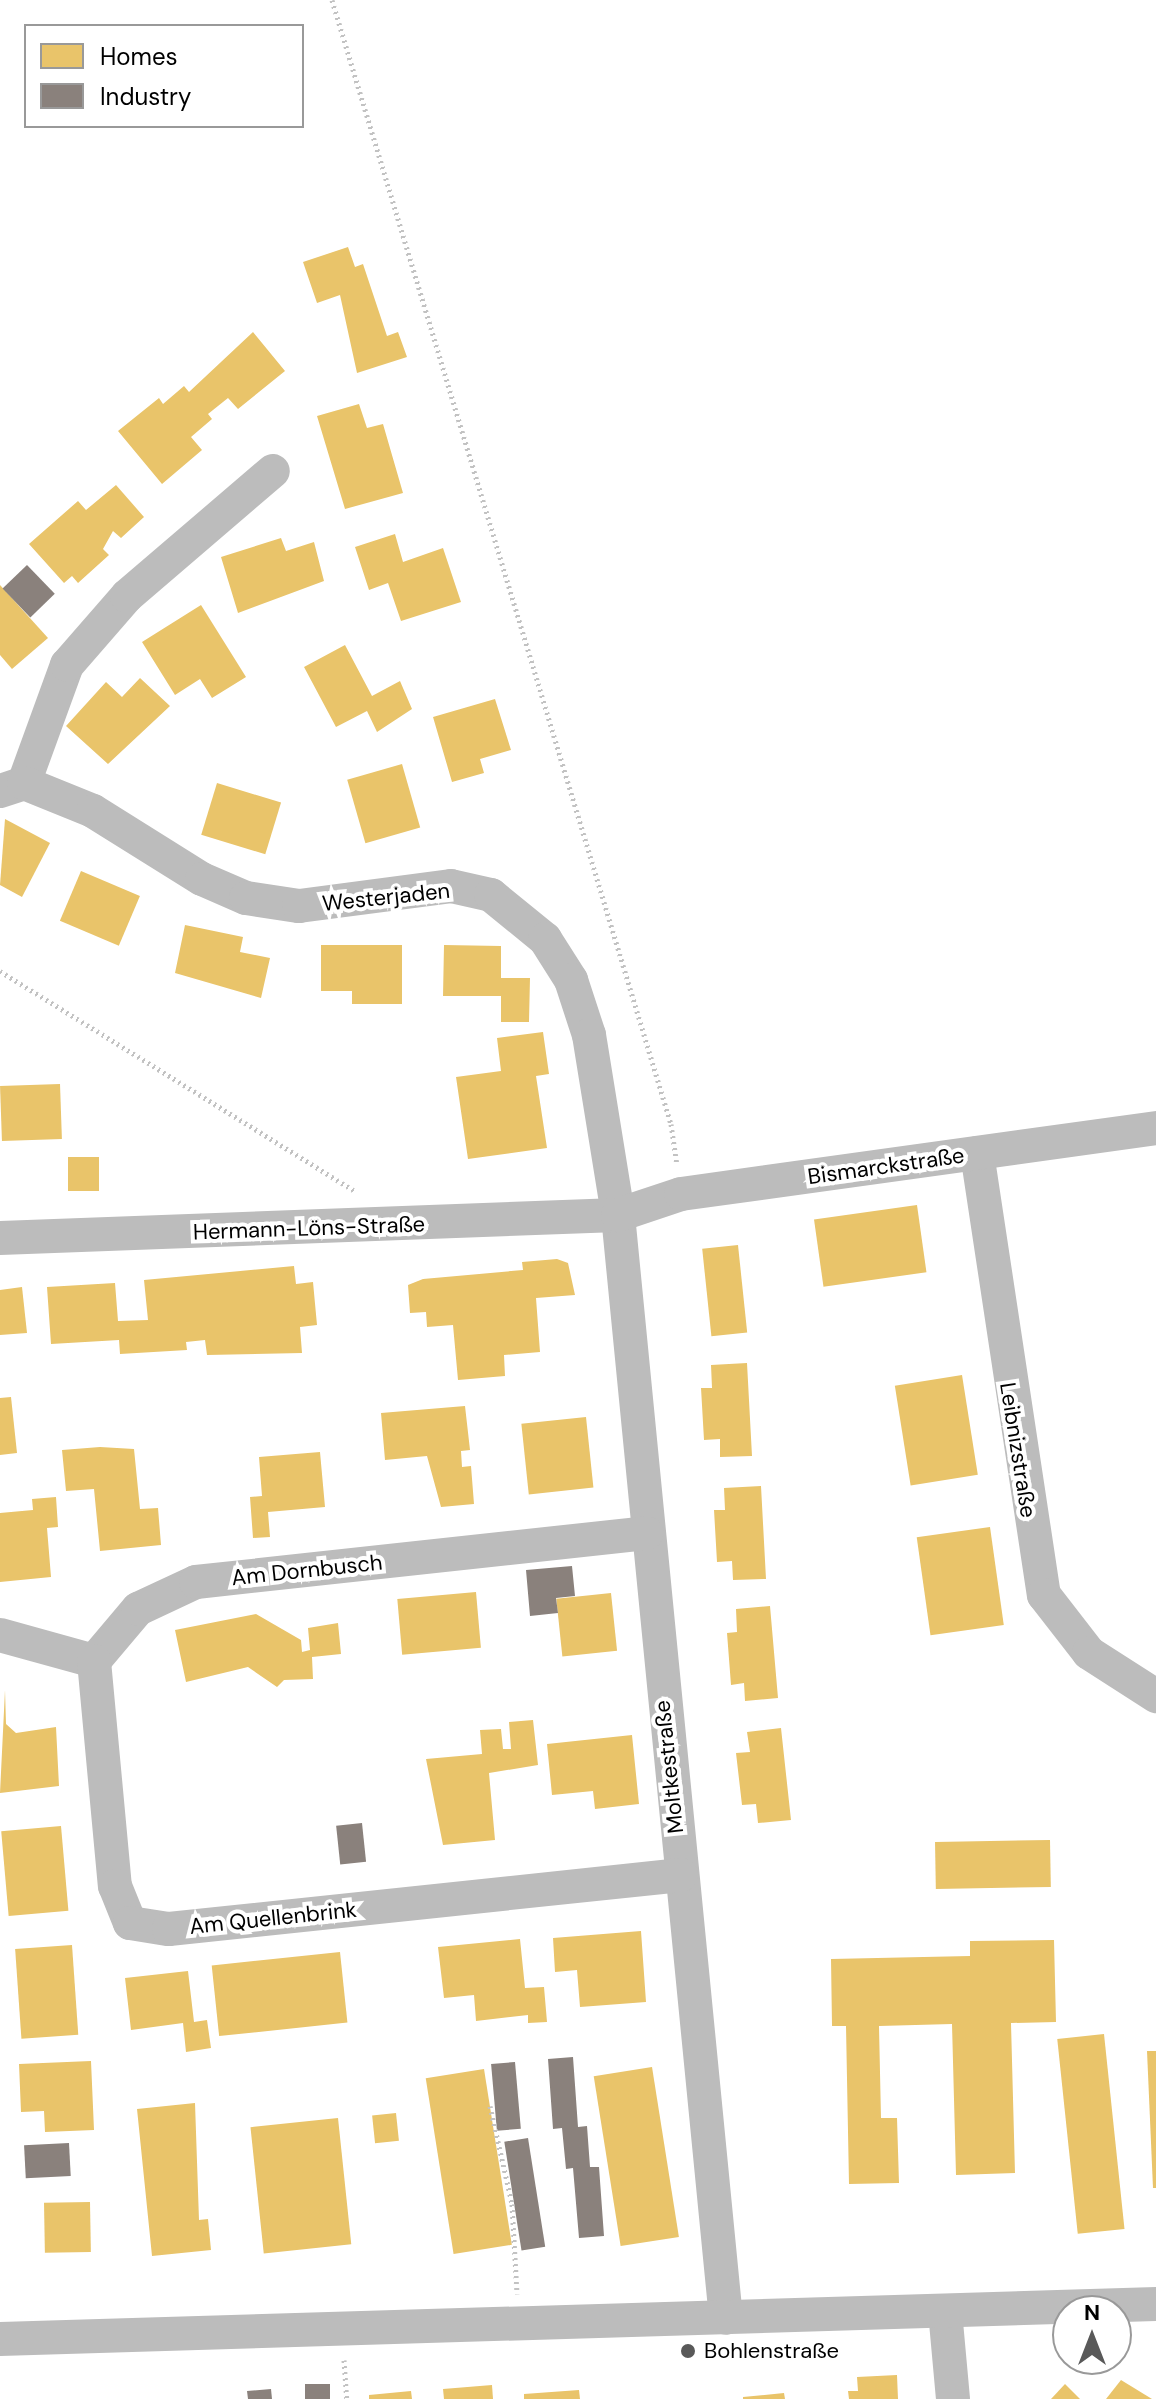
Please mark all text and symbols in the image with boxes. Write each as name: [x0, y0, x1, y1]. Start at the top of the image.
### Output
legend: [24, 24, 304, 128]
text: Homes: [100, 41, 178, 72]
text: Industry: [100, 81, 191, 112]
street label: Westerjaden: [321, 877, 451, 917]
street label: Bismarckstraße: [806, 1142, 966, 1190]
street label: Hermann-Löns-Straße: [192, 1211, 426, 1245]
street label: Leibnizstraße: [994, 1380, 1042, 1520]
street label: Am Dornbusch: [230, 1549, 384, 1591]
street label: Moltkestraße: [649, 1699, 689, 1835]
street label: Am Quellenbrink: [188, 1896, 358, 1940]
north arrow: [1052, 2295, 1132, 2375]
text: N: [1084, 2298, 1100, 2327]
place label: Bohlenstraße: [704, 2338, 839, 2364]
marker: Bohlenstraße: [679, 2342, 697, 2360]

